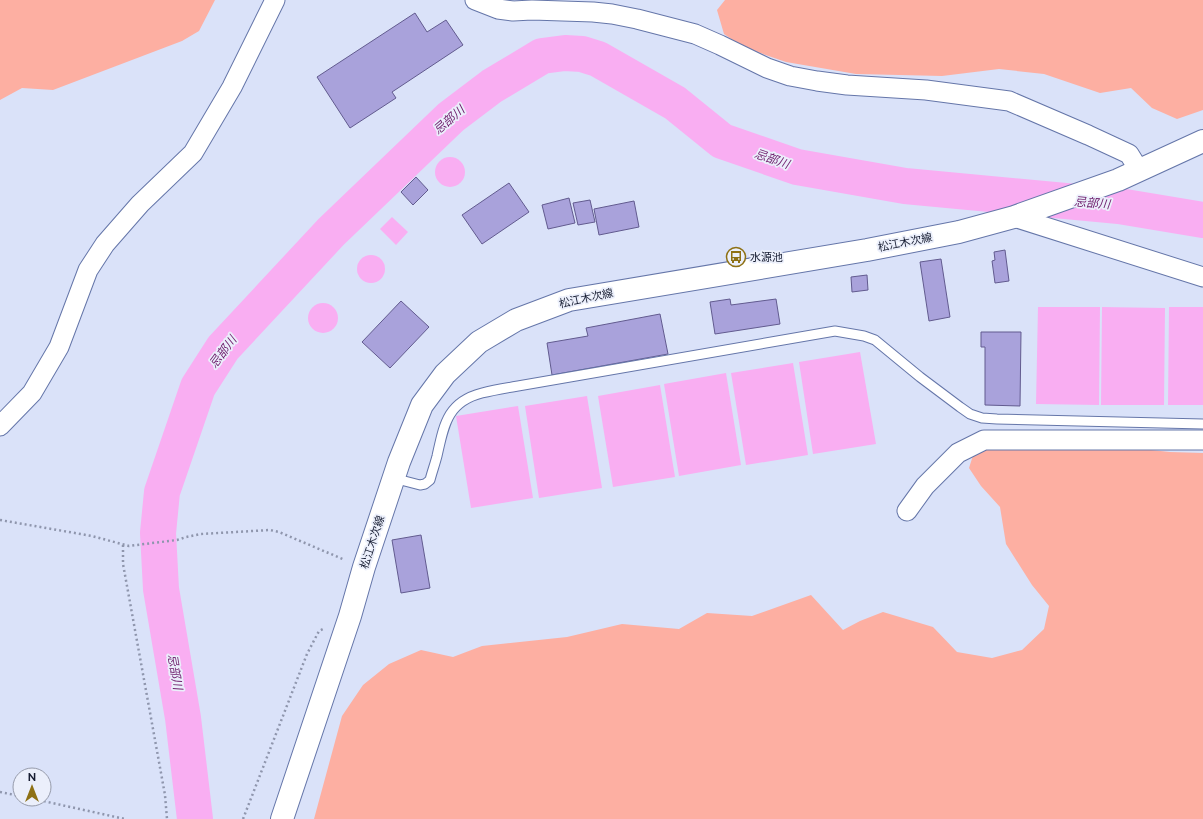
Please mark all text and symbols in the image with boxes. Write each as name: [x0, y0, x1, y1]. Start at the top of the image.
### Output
water label: 忌部川: [431, 102, 469, 137]
water label: 忌部川: [753, 147, 793, 172]
water label: 忌部川: [1073, 194, 1113, 212]
street label: 松江木次線: [877, 231, 933, 254]
bus stop icon: 水源池: [725, 246, 747, 268]
place label: 水源池: [750, 251, 783, 264]
street label: 松江木次線: [558, 286, 614, 311]
water label: 忌部川: [207, 332, 241, 371]
street label: 松江木次線: [358, 514, 387, 570]
water label: 忌部川: [165, 653, 185, 693]
north arrow: [12, 767, 52, 807]
text: N: [28, 771, 36, 784]

